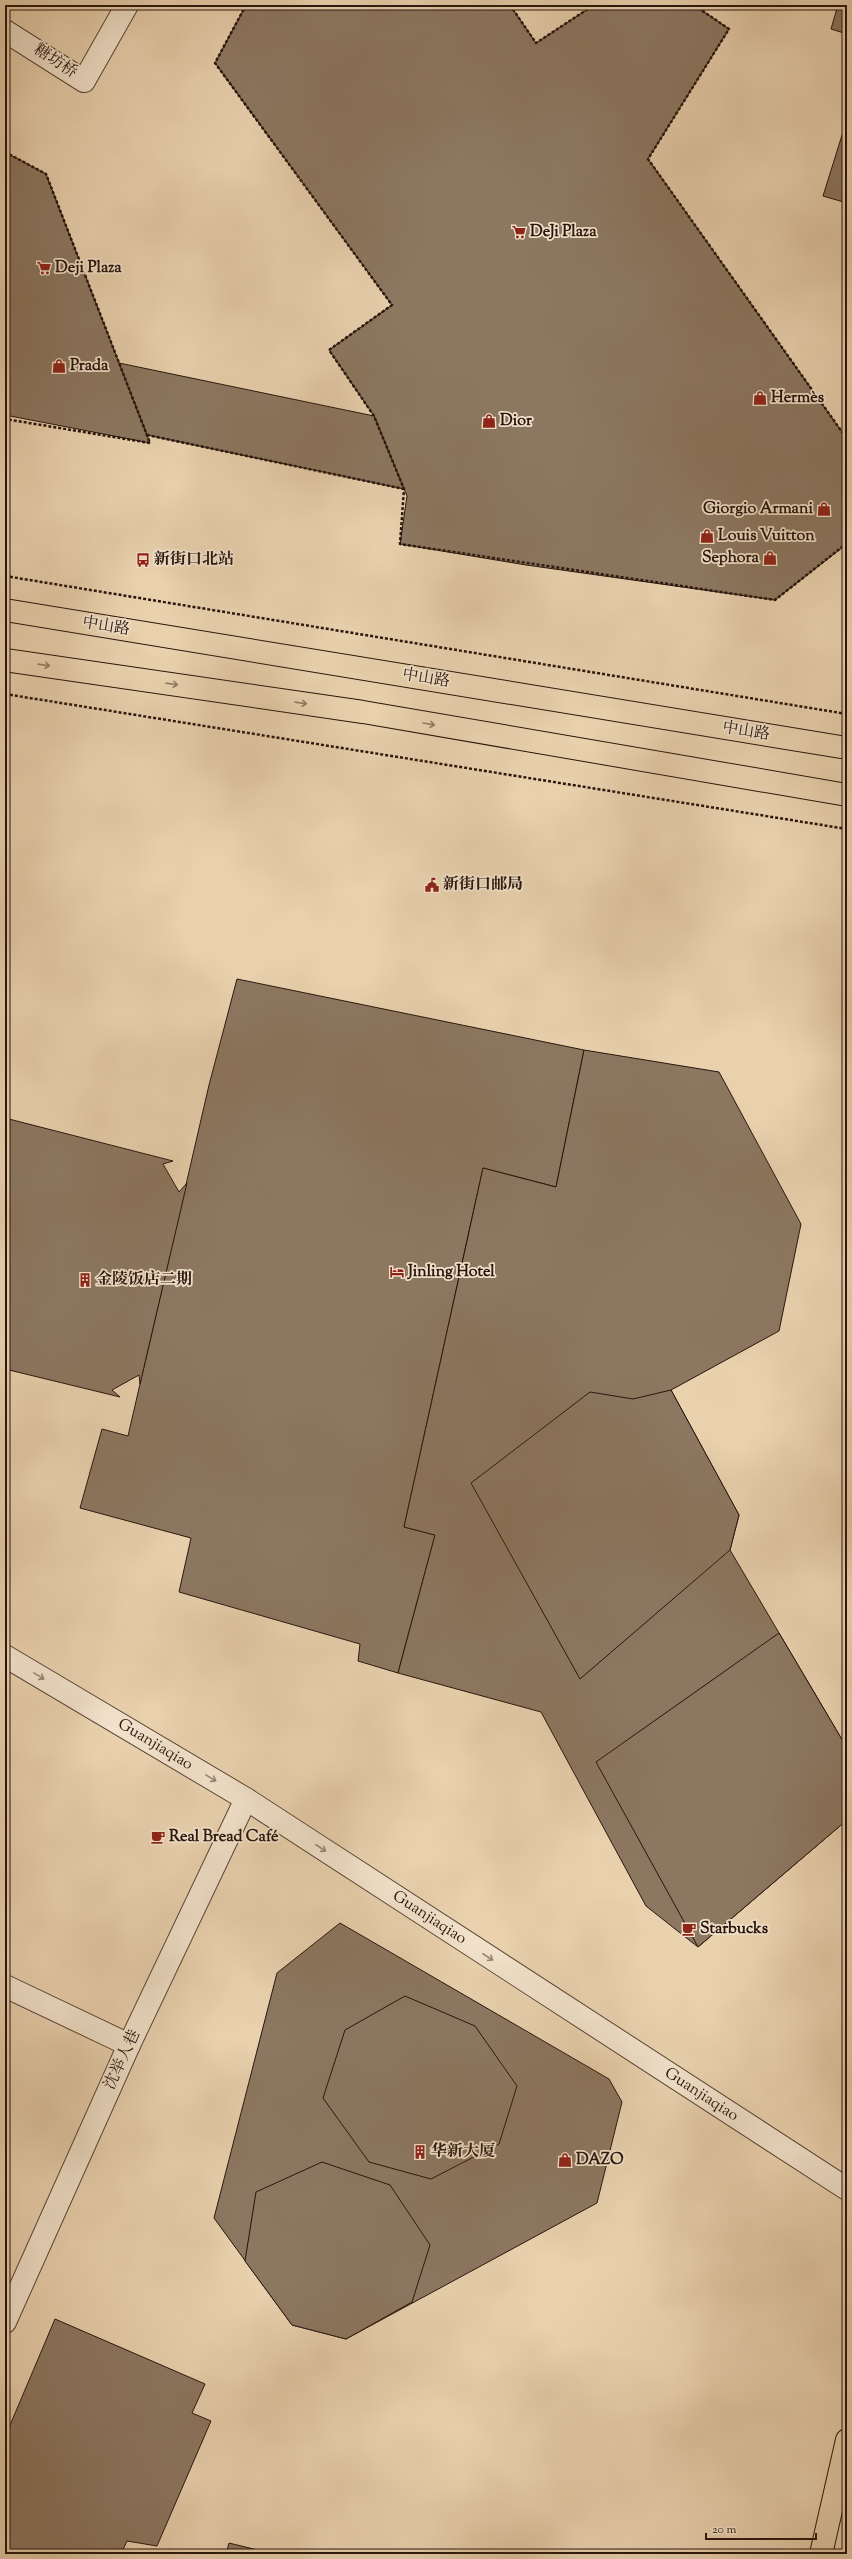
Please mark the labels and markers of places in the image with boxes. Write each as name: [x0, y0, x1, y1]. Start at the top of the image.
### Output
place label: DeJi Plaza: [530, 221, 597, 244]
supermarket icon: DeJi Plaza: [511, 224, 527, 240]
place label: Deji Plaza: [55, 257, 122, 280]
supermarket icon: Deji Plaza: [36, 260, 52, 276]
place label: Prada: [70, 355, 109, 378]
shop icon: Prada: [51, 358, 67, 374]
place label: Hermès: [771, 387, 824, 410]
shop icon: Hermès: [752, 390, 768, 406]
place label: Dior: [500, 410, 533, 433]
shop icon: Dior: [481, 413, 497, 429]
place label: Giorgio Armani: [703, 498, 813, 521]
shop icon: Giorgio Armani: [816, 501, 832, 517]
place label: Louis Vuitton: [718, 525, 815, 548]
shop icon: Louis Vuitton: [699, 528, 715, 544]
place label: Sephora: [702, 547, 760, 570]
place label: 新街口北站: [154, 549, 234, 572]
shop icon: Sephora: [762, 550, 778, 566]
bus stop icon: 新街口北站: [135, 552, 151, 568]
place label: 新街口邮局: [443, 874, 523, 897]
public building icon: 新街口邮局: [424, 877, 440, 893]
place label: Jinling Hotel: [406, 1261, 495, 1284]
hotel icon: Jinling Hotel: [389, 1264, 405, 1280]
place label: 金陵饭店二期: [96, 1269, 192, 1292]
building icon: 金陵饭店二期: [77, 1272, 93, 1288]
place label: Real Bread Café: [169, 1826, 279, 1849]
cafe icon: Real Bread Café: [150, 1829, 166, 1845]
place label: Starbucks: [700, 1918, 768, 1941]
cafe icon: Starbucks: [681, 1921, 697, 1937]
place label: 华新大厦: [431, 2141, 495, 2164]
building icon: 华新大厦: [412, 2144, 428, 2160]
place label: DAZO: [576, 2149, 624, 2172]
shop icon: DAZO: [557, 2152, 573, 2168]

